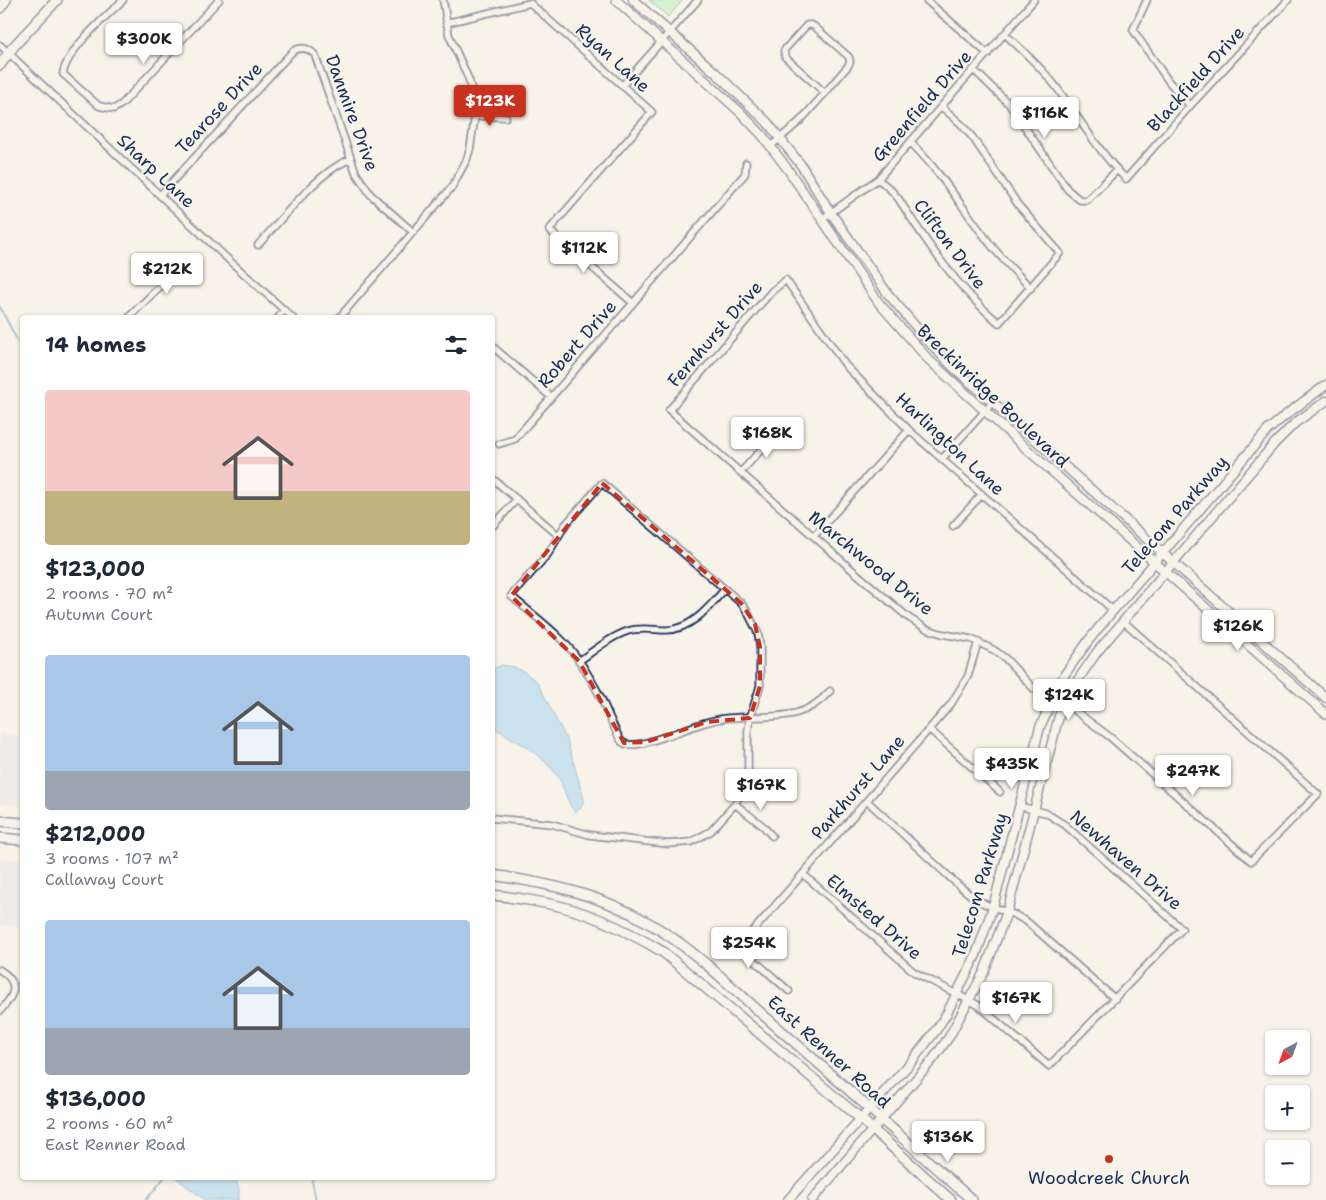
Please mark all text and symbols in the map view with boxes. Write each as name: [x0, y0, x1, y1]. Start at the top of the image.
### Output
street label: Ryan Lane: [571, 18, 655, 98]
street label: Blackfield Drive: [1142, 21, 1250, 137]
pin: $300K: [109, 22, 179, 65]
text: $300K: [116, 28, 172, 49]
street label: Greenfield Drive: [867, 45, 977, 167]
street label: Danmire Drive: [320, 52, 384, 174]
street label: Tearose Drive: [170, 57, 268, 159]
pin: $123K: [455, 84, 525, 127]
text: $123K: [465, 90, 515, 111]
pin: $116K: [1010, 96, 1080, 139]
text: $116K: [1022, 102, 1068, 123]
street label: Sharp Lane: [112, 129, 200, 213]
street label: Clifton Drive: [908, 194, 992, 294]
pin: $112K: [549, 232, 619, 274]
text: $112K: [561, 237, 607, 258]
pin: $212K: [132, 252, 202, 295]
text: $212K: [142, 258, 192, 279]
street label: Fernhurst Drive: [662, 276, 768, 392]
street label: Robert Drive: [532, 295, 622, 393]
street label: Breckinridge Boulevard: [912, 319, 1074, 473]
text: 14 homes: [45, 331, 146, 359]
icon: filters: [442, 331, 470, 359]
street label: Harlington Lane: [890, 387, 1010, 501]
pin: $168K: [732, 416, 802, 459]
text: $168K: [742, 422, 792, 443]
icon: home: [213, 423, 303, 513]
street label: Telecom Parkway: [1117, 450, 1233, 580]
street label: Marchwood Drive: [804, 505, 938, 621]
text: $123,000: [45, 555, 145, 583]
text: 2 rooms · 70 m²: [45, 583, 173, 604]
text: Autumn Court: [45, 604, 153, 625]
pin: $126K: [1203, 610, 1273, 652]
text: $126K: [1213, 615, 1263, 636]
pin: $124K: [1034, 678, 1104, 721]
text: $124K: [1044, 684, 1094, 705]
icon: home: [213, 688, 303, 778]
street label: Parkhurst Lane: [806, 729, 910, 845]
pin: $435K: [977, 748, 1047, 790]
text: $435K: [985, 753, 1039, 774]
pin: $247K: [1158, 754, 1228, 797]
text: $247K: [1166, 760, 1220, 781]
pin: $167K: [726, 768, 796, 811]
text: $167K: [736, 774, 786, 795]
street label: Newhaven Drive: [1065, 805, 1187, 915]
street label: Telecom Parkway: [947, 810, 1013, 960]
text: $212,000: [45, 820, 145, 848]
text: 3 rooms · 107 m²: [45, 848, 179, 869]
text: Callaway Court: [45, 869, 164, 890]
street label: Elmsted Drive: [821, 869, 927, 965]
pin: $254K: [714, 926, 784, 969]
text: $254K: [722, 932, 776, 953]
icon: home: [213, 953, 303, 1043]
pin: $167K: [981, 982, 1051, 1024]
text: $167K: [991, 987, 1041, 1008]
street label: East Renner Road: [762, 990, 896, 1114]
north arrow: [1265, 1030, 1310, 1075]
map controls: [1265, 1030, 1310, 1185]
text: $136,000: [45, 1085, 146, 1113]
button: +: [1265, 1085, 1310, 1130]
text: 2 rooms · 60 m²: [45, 1113, 173, 1134]
pin: $136K: [913, 1120, 983, 1163]
text: $136K: [923, 1126, 973, 1147]
text: East Renner Road: [45, 1134, 186, 1155]
button: −: [1265, 1140, 1310, 1185]
marker: Woodcreek Church: [1103, 1153, 1115, 1165]
place label: Woodcreek Church: [1028, 1166, 1190, 1190]

